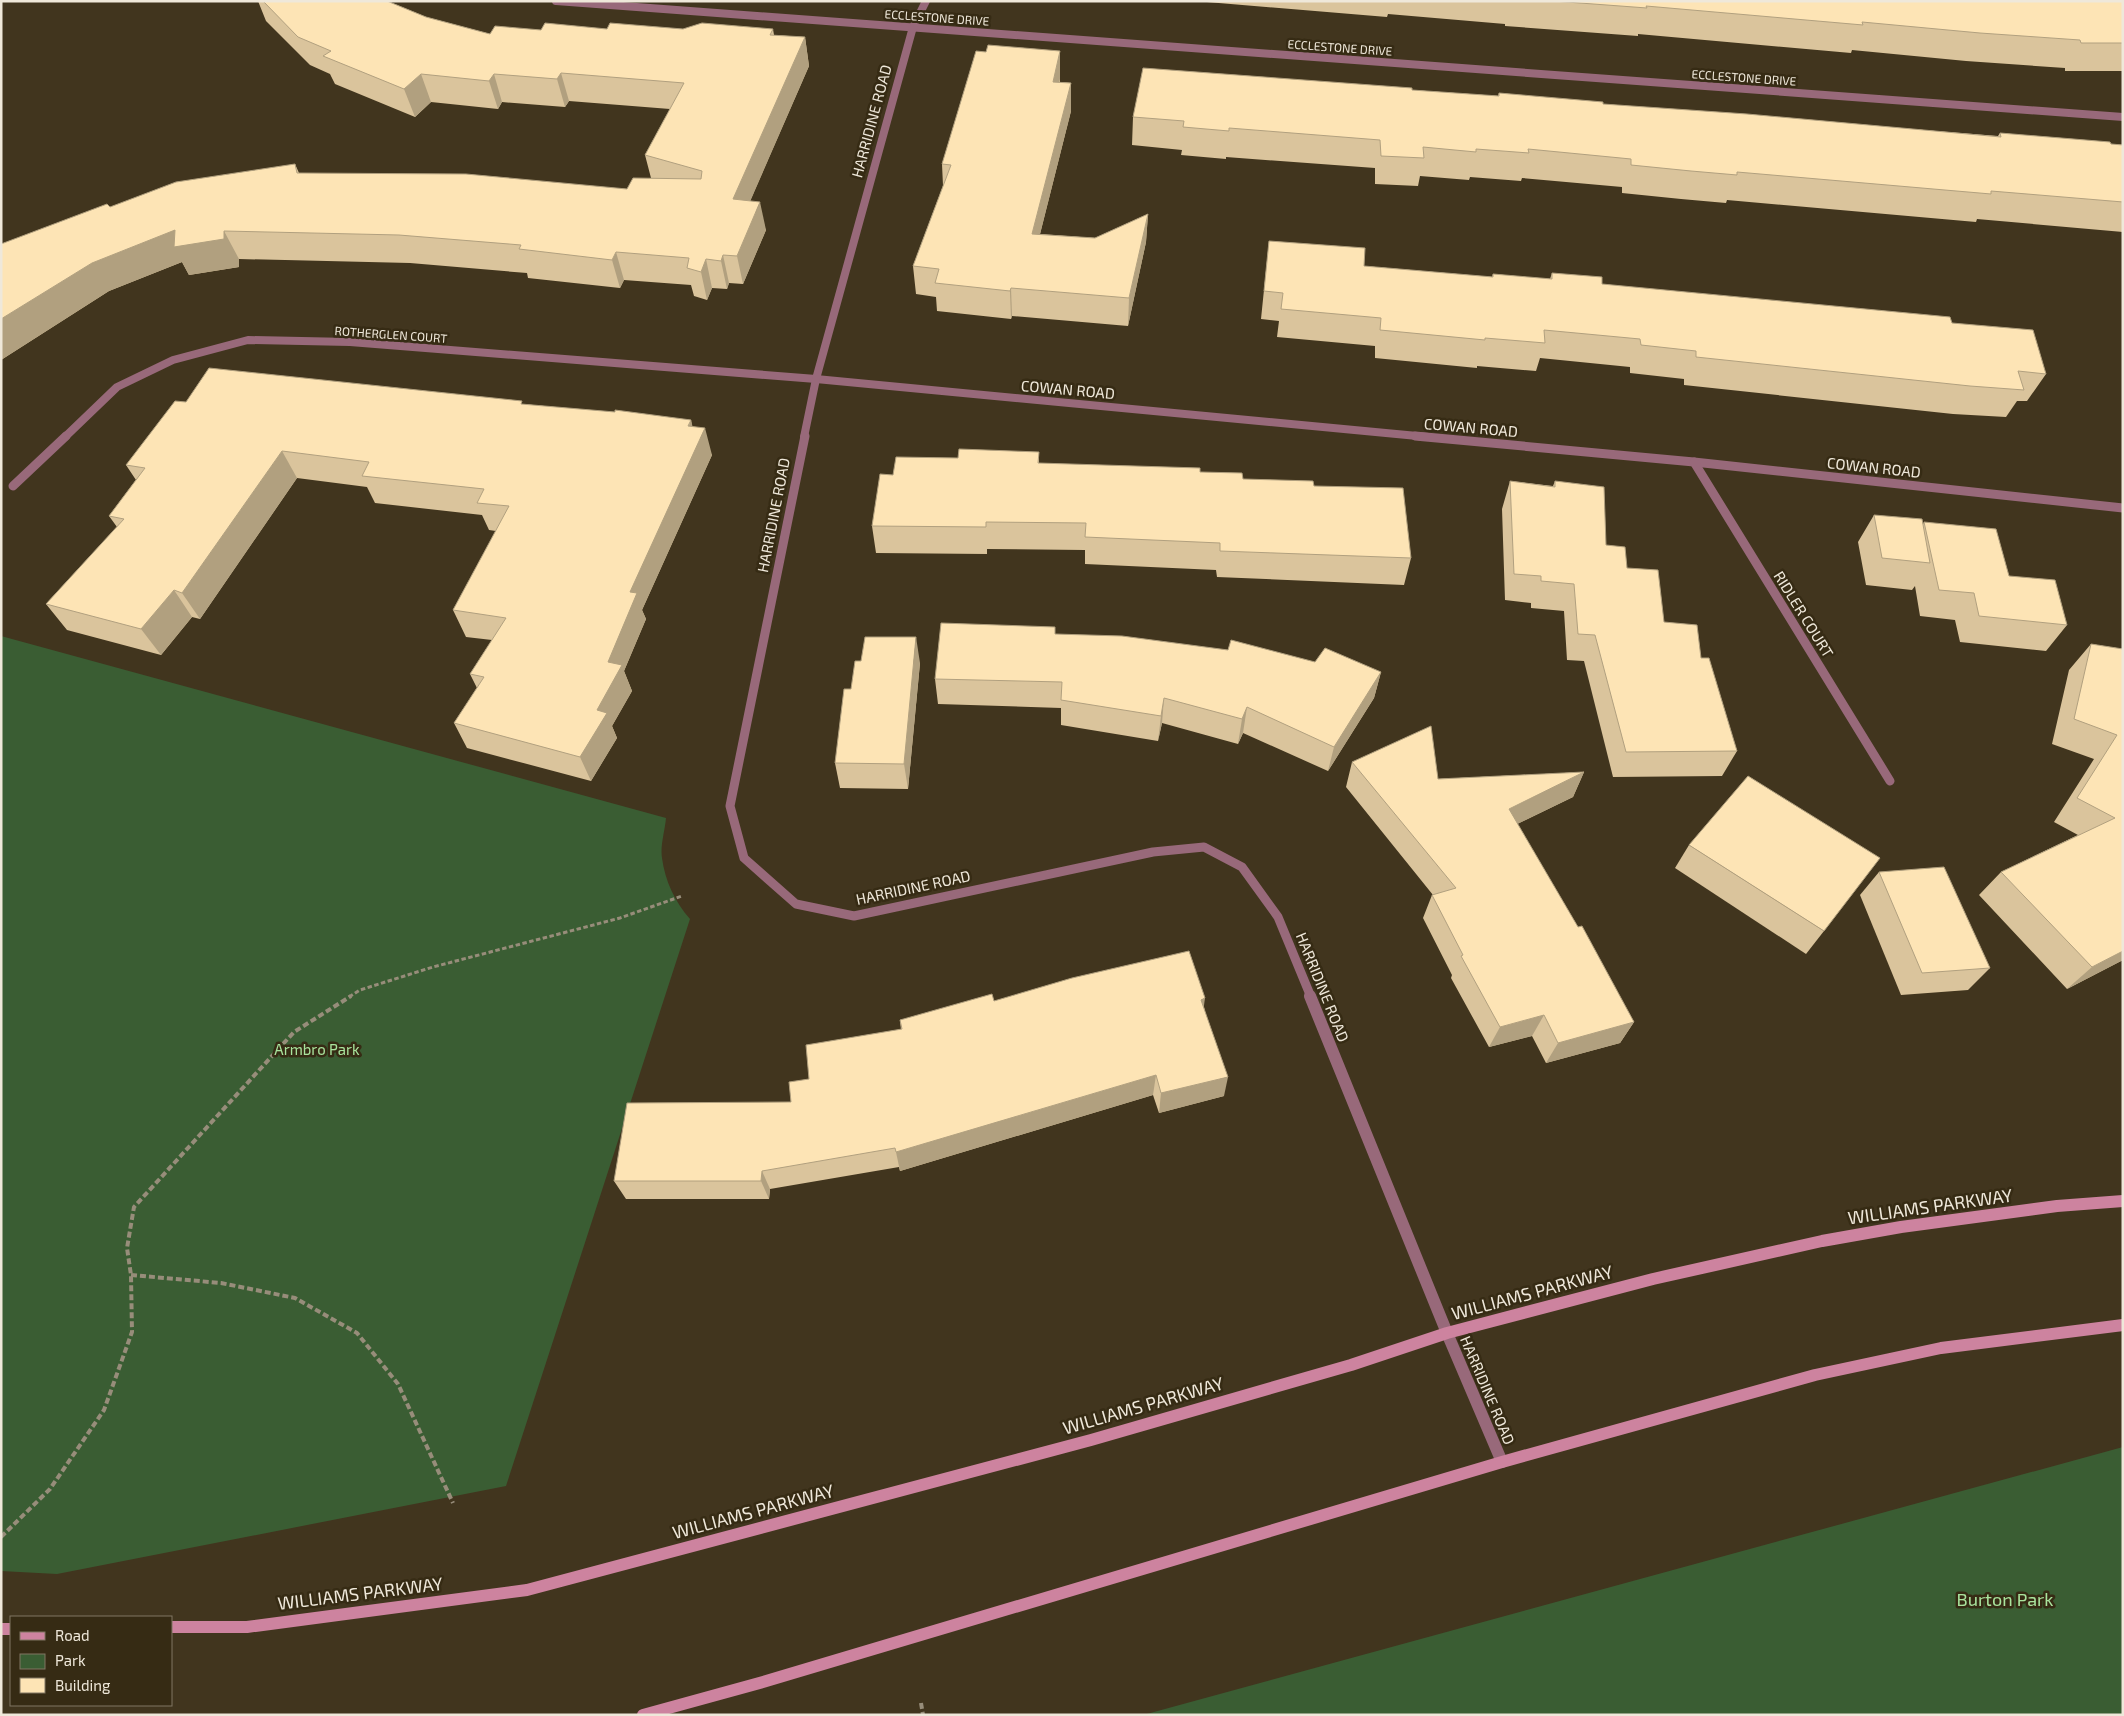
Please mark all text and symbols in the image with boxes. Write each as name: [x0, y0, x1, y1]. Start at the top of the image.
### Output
street label: ECCLESTONE DRIVE: [884, 6, 990, 28]
street label: ECCLESTONE DRIVE: [1287, 36, 1393, 58]
street label: HARRIDINE ROAD: [847, 62, 895, 180]
street label: ECCLESTONE DRIVE: [1691, 66, 1797, 88]
street label: ROTHERGLEN COURT: [334, 323, 448, 345]
street label: COWAN ROAD: [1020, 376, 1116, 402]
street label: COWAN ROAD: [1423, 414, 1519, 440]
street label: COWAN ROAD: [1826, 453, 1922, 481]
street label: HARRIDINE ROAD: [753, 456, 793, 574]
street label: RIDLER COURT: [1770, 568, 1838, 661]
street label: HARRIDINE ROAD: [854, 866, 972, 908]
street label: HARRIDINE ROAD: [1293, 930, 1353, 1044]
park label: Armbro Park: [274, 1040, 360, 1058]
street label: WILLIAMS PARKWAY: [1846, 1183, 2015, 1228]
street label: WILLIAMS PARKWAY: [1449, 1260, 1616, 1324]
street label: HARRIDINE ROAD: [1457, 1333, 1519, 1447]
street label: WILLIAMS PARKWAY: [1060, 1371, 1227, 1438]
street label: WILLIAMS PARKWAY: [670, 1479, 837, 1543]
street label: WILLIAMS PARKWAY: [276, 1572, 445, 1614]
park label: Burton Park: [1956, 1588, 2054, 1610]
legend: [10, 1616, 172, 1706]
text: Road: [55, 1626, 90, 1644]
text: Park: [55, 1651, 86, 1669]
text: Building: [55, 1676, 111, 1694]

